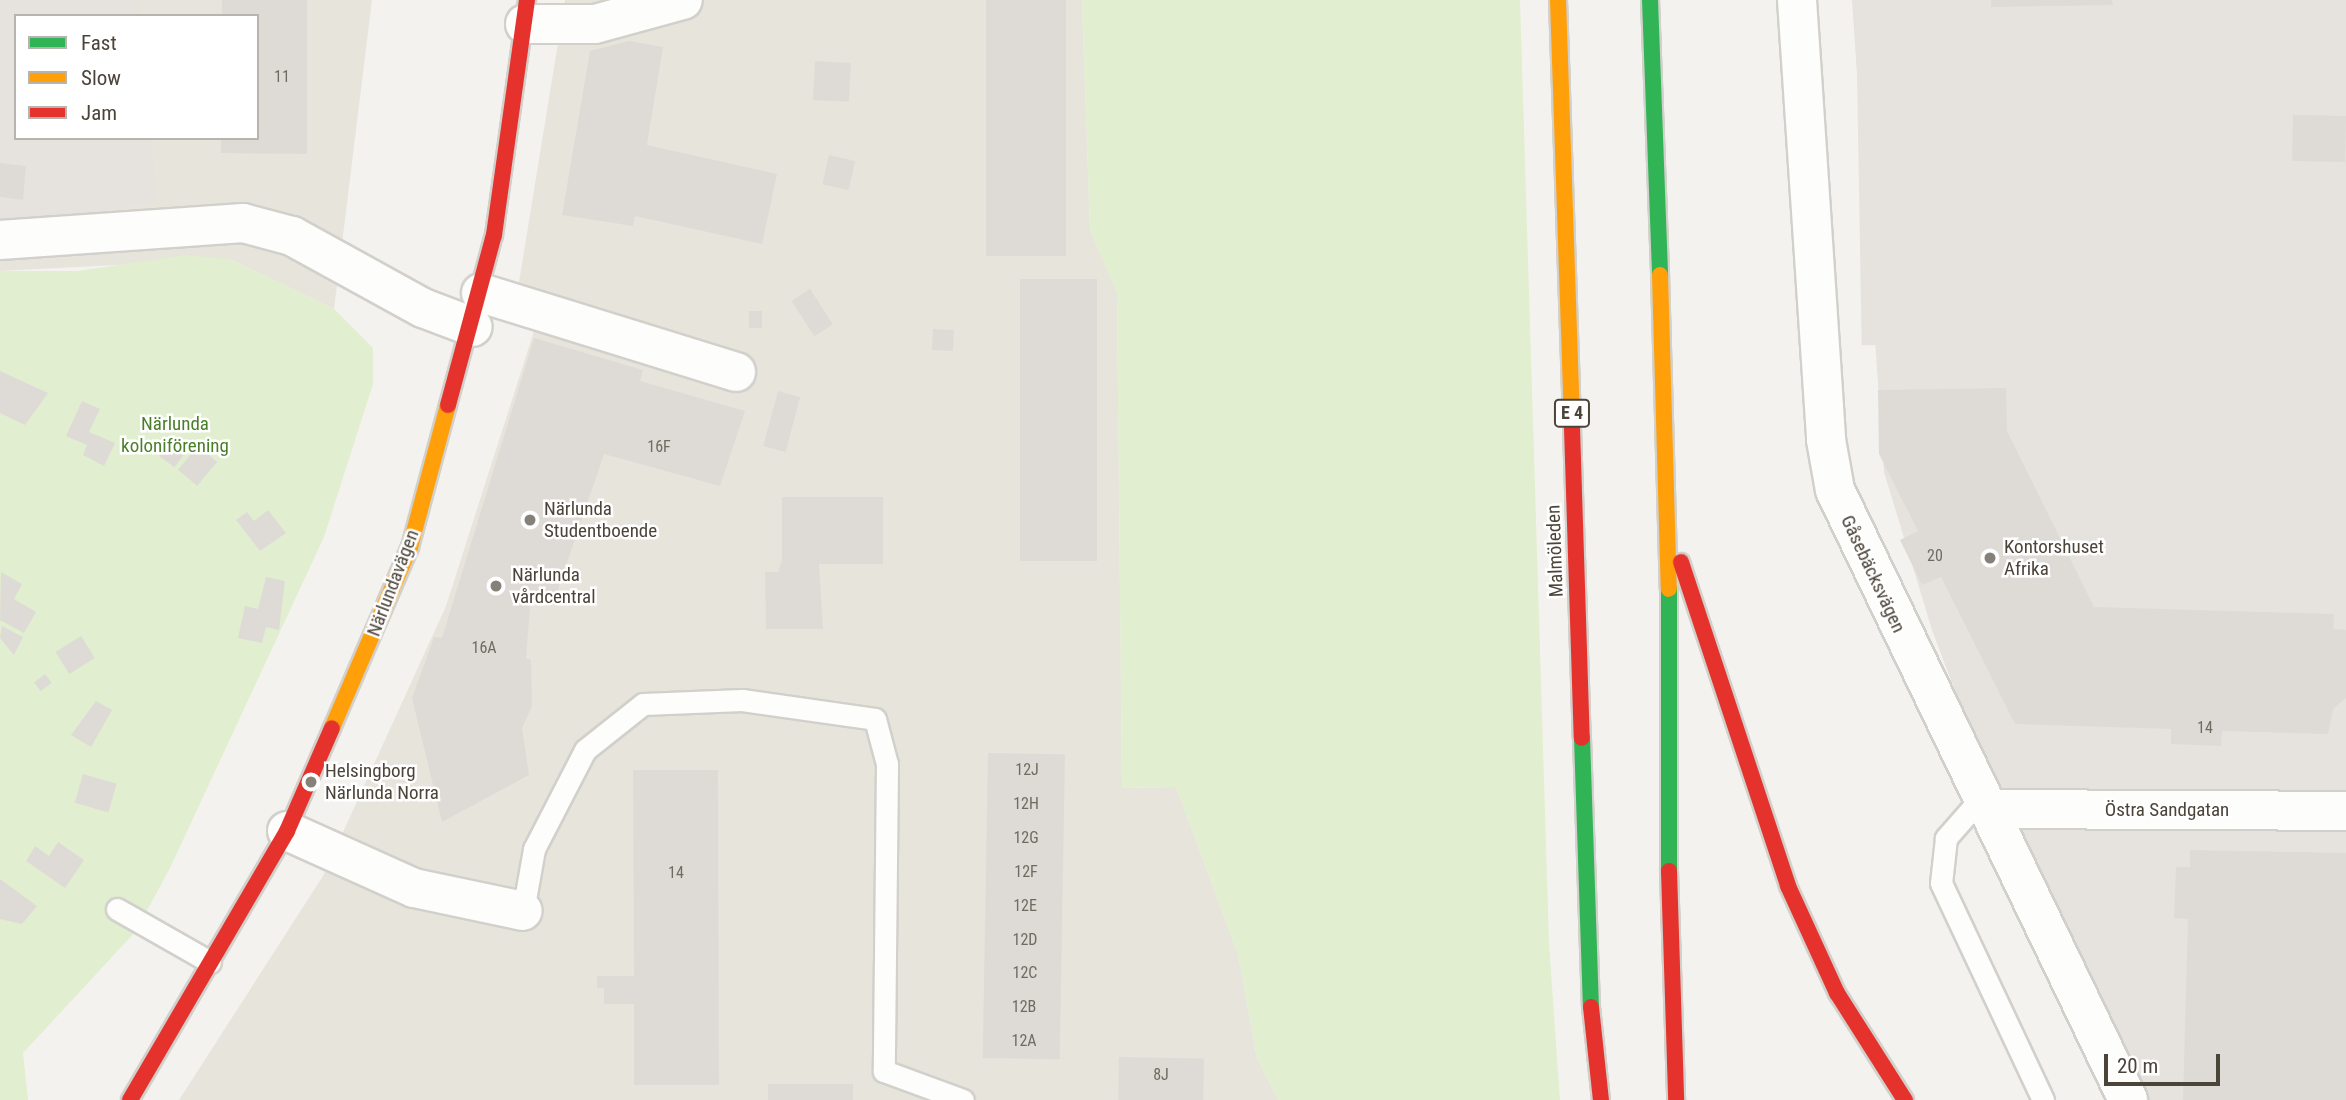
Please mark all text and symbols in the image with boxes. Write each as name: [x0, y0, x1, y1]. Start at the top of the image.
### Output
legend: [14, 14, 259, 140]
text: Fast: [81, 31, 117, 55]
text: Slow: [81, 66, 121, 90]
house number: 11: [274, 67, 290, 87]
text: Jam: [81, 101, 117, 125]
road number: E 4: [1553, 398, 1591, 428]
park label: Närlunda koloniförening: [121, 413, 229, 457]
house number: 16F: [647, 437, 671, 457]
place label: Närlunda Studentboende: [544, 498, 657, 542]
street label: Malmöleden: [1542, 504, 1568, 598]
marker: Närlunda Studentboende: [522, 512, 538, 528]
street label: Gåsebäcksvägen: [1836, 512, 1910, 636]
street label: Närlundavägen: [362, 526, 424, 640]
place label: Kontorshuset Afrika: [2004, 536, 2104, 580]
house number: 20: [1927, 546, 1943, 566]
marker: Kontorshuset Afrika: [1982, 550, 1998, 566]
place label: Närlunda vårdcentral: [512, 564, 596, 608]
marker: Närlunda vårdcentral: [486, 576, 506, 596]
house number: 16A: [471, 638, 497, 658]
house number: 14: [2197, 718, 2213, 738]
place label: Helsingborg Närlunda Norra: [325, 760, 439, 804]
house number: 12J: [1015, 760, 1039, 780]
marker: Helsingborg Närlunda Norra: [303, 774, 319, 790]
house number: 12H: [1013, 794, 1039, 814]
street label: Östra Sandgatan: [2105, 799, 2229, 821]
house number: 12G: [1013, 828, 1039, 848]
house number: 12F: [1014, 862, 1038, 882]
house number: 14: [668, 863, 684, 883]
house number: 12E: [1013, 896, 1037, 916]
house number: 12D: [1013, 930, 1037, 950]
house number: 12C: [1013, 963, 1037, 983]
house number: 12B: [1012, 997, 1036, 1017]
house number: 12A: [1011, 1031, 1037, 1051]
scale bar: [2108, 1040, 2224, 1084]
text: 20 m: [2117, 1054, 2158, 1078]
house number: 8J: [1153, 1065, 1169, 1085]

